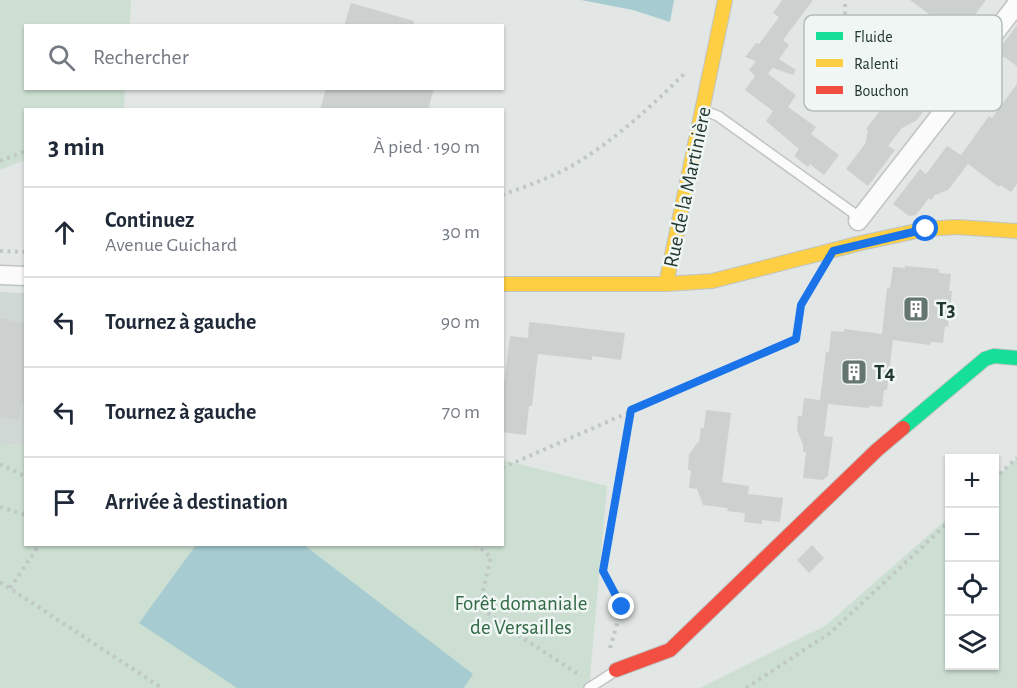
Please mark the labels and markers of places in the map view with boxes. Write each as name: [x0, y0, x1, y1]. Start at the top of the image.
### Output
building icon: T3: [901, 294, 931, 324]
place label: T3: [936, 299, 956, 320]
building icon: T4: [839, 357, 869, 387]
place label: T4: [874, 362, 895, 383]

